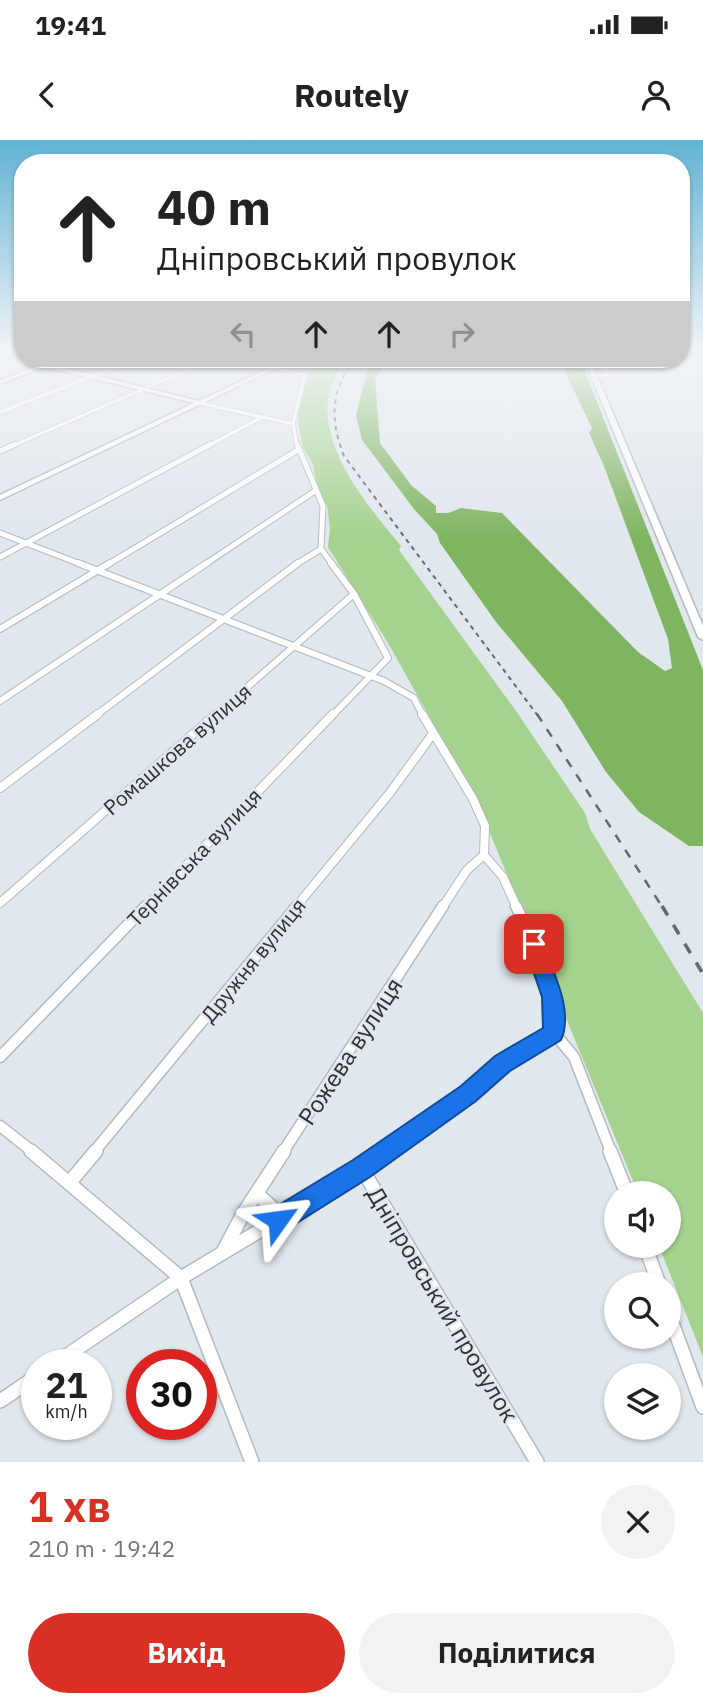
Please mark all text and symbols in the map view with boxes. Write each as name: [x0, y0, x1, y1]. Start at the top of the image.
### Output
text: 19:41: [35, 8, 106, 42]
text: Routely: [294, 74, 409, 116]
icon: back: [28, 76, 66, 114]
icon: person: [637, 76, 675, 114]
text: 40 m: [157, 175, 271, 238]
icon: ahead: [42, 182, 133, 273]
text: Дніпровський провулок: [157, 237, 517, 279]
icon: left: [224, 315, 262, 353]
icon: ahead: [297, 315, 335, 353]
icon: ahead: [370, 315, 408, 353]
icon: right: [443, 315, 481, 353]
street label: Ромашкова вулиця: [97, 677, 257, 821]
street label: Тернівська вулиця: [121, 782, 267, 932]
street label: Дружня вулиця: [194, 892, 312, 1028]
pin: [504, 914, 564, 974]
icon: arrive: [515, 925, 553, 963]
street label: Рожева вулиця: [290, 971, 410, 1131]
street label: Дніпровський провулок: [360, 1180, 526, 1428]
map controls: [604, 1181, 681, 1440]
button: sound: [604, 1181, 681, 1258]
position arrow: [241, 1183, 315, 1257]
button: search: [604, 1272, 681, 1349]
speed limit sign: 30: [126, 1349, 217, 1440]
text: 21: [45, 1362, 88, 1408]
button: layers: [604, 1363, 681, 1440]
text: km/h: [45, 1400, 88, 1423]
text: 1 хв: [28, 1479, 111, 1534]
button: close: [601, 1485, 675, 1559]
text: 210 m · 19:42: [28, 1533, 175, 1563]
button: Вихід: [28, 1613, 345, 1693]
button: Поділитися: [359, 1613, 675, 1693]

